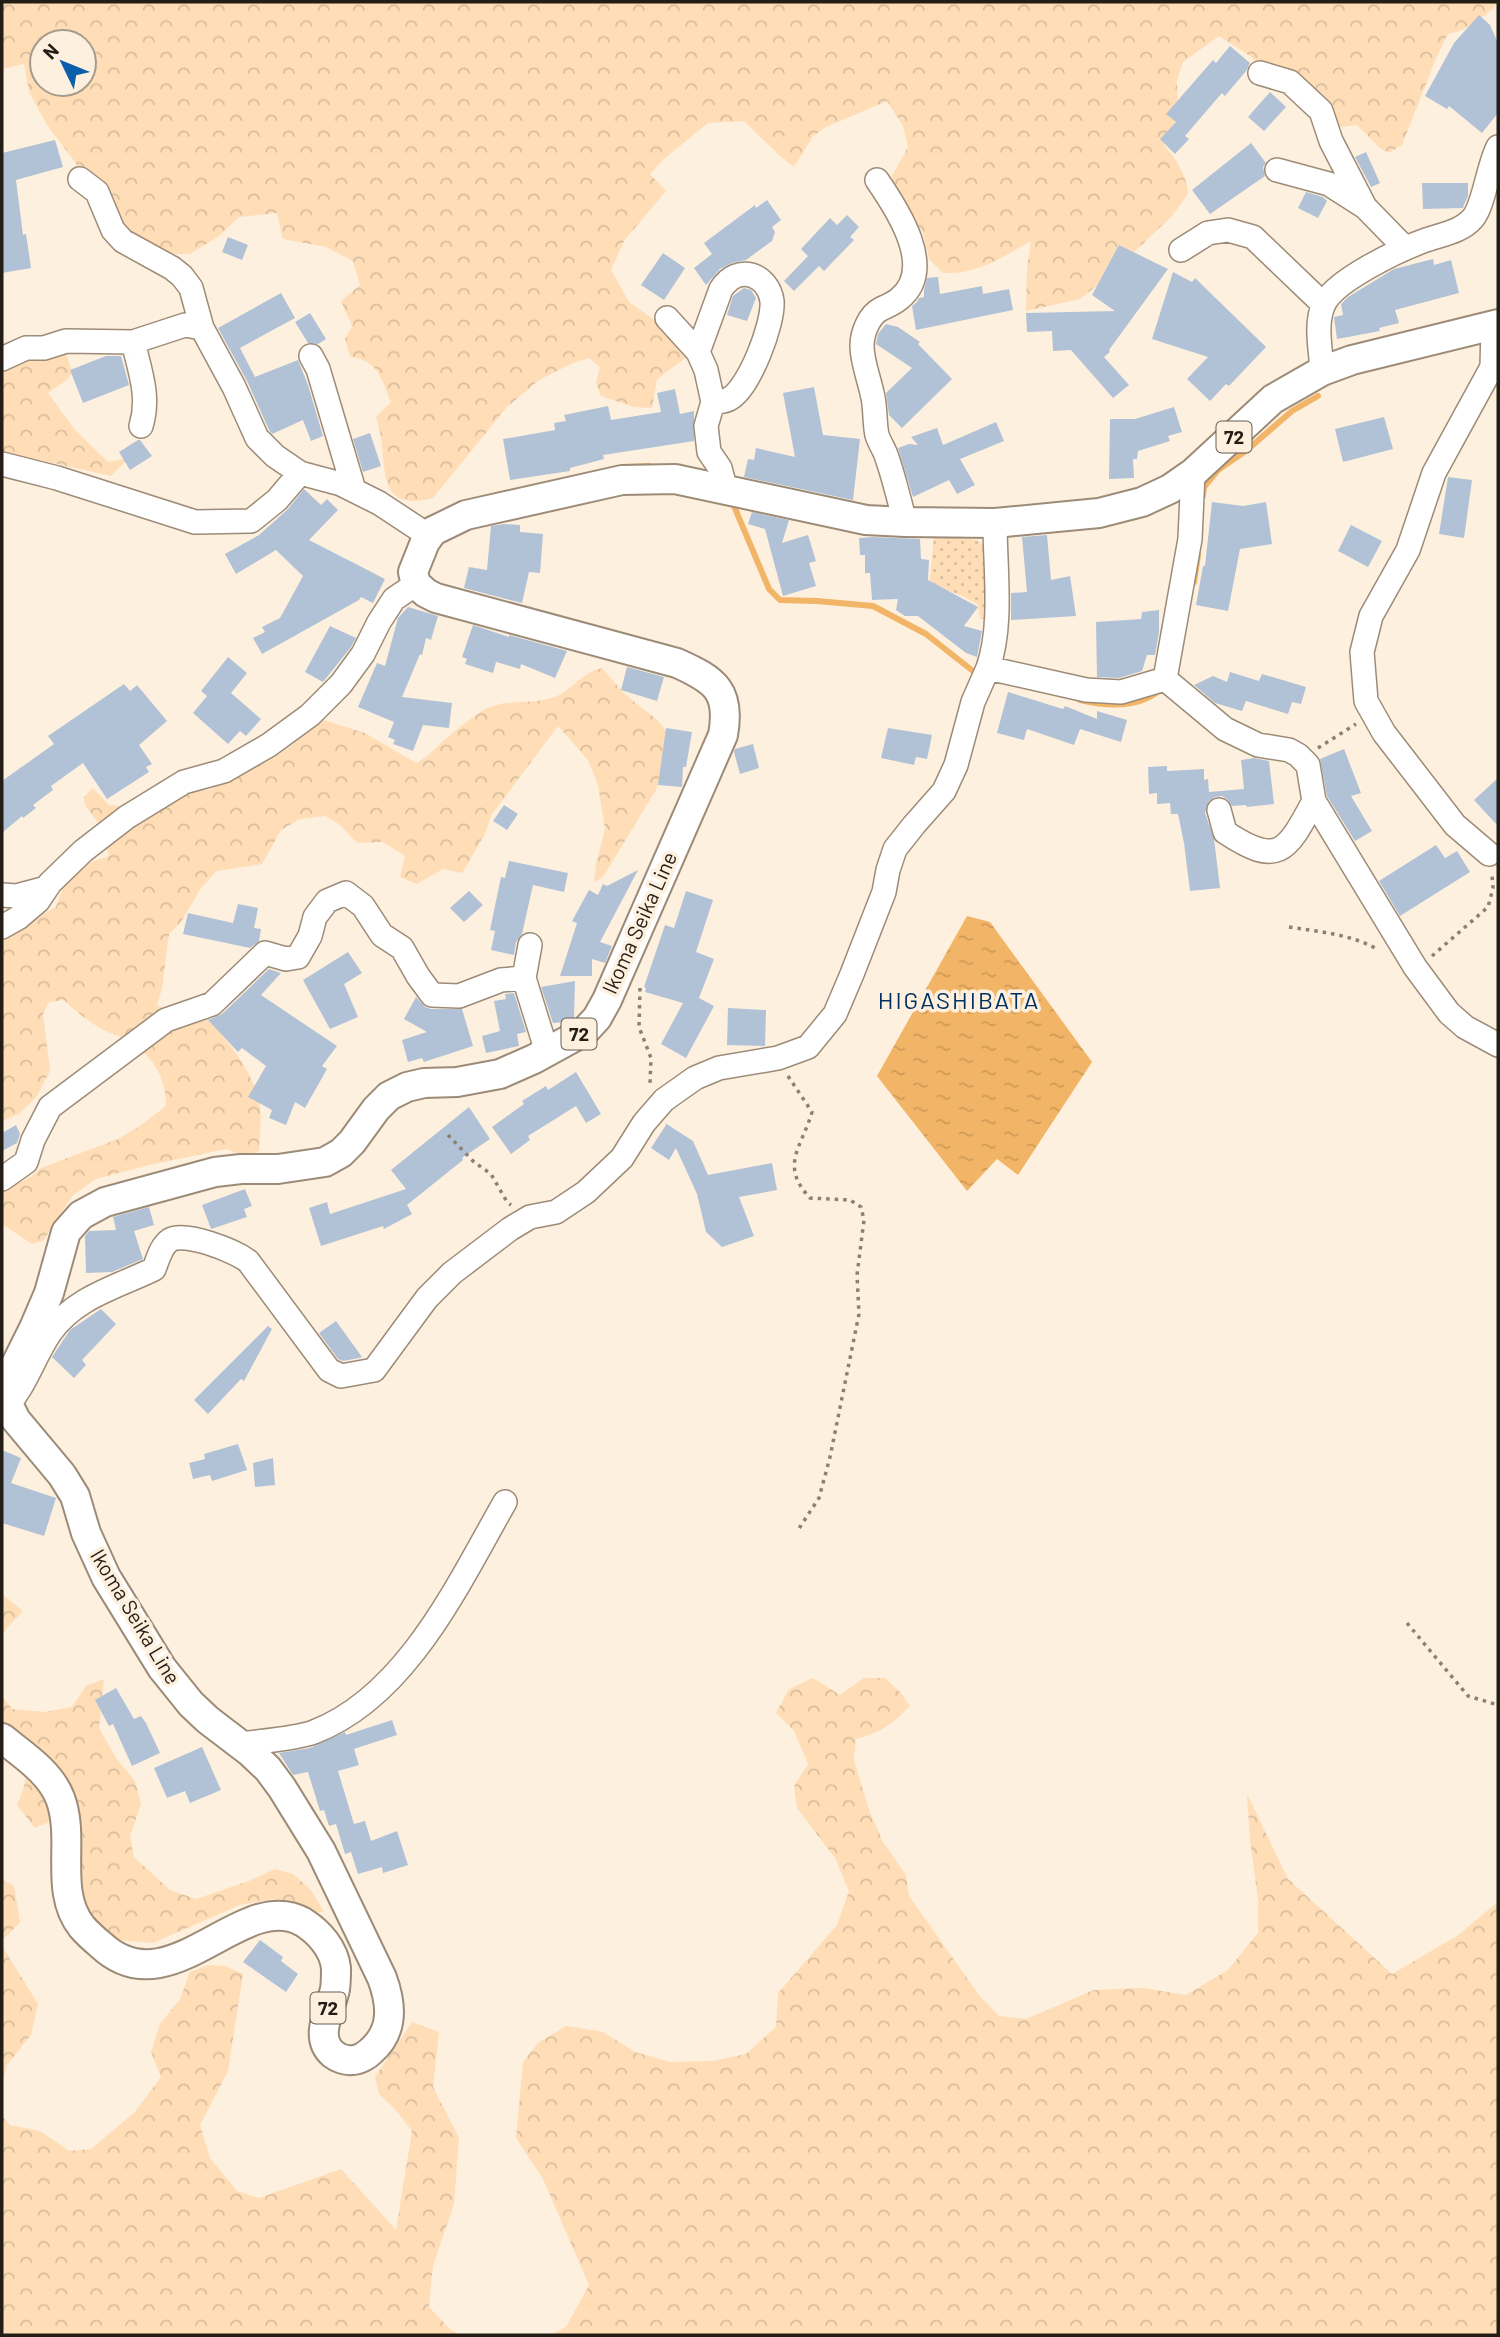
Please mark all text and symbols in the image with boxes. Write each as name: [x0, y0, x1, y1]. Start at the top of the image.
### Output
north arrow: [28, 28, 98, 98]
text: N: [37, 39, 63, 64]
road number: 72: [1216, 422, 1252, 452]
street label: Ikoma Seika Line: [596, 847, 681, 997]
district label: HIGASHIBATA: [878, 985, 1040, 1014]
road number: 72: [562, 1018, 596, 1050]
street label: Ikoma Seika Line: [86, 1544, 186, 1688]
road number: 72: [310, 1992, 346, 2024]

